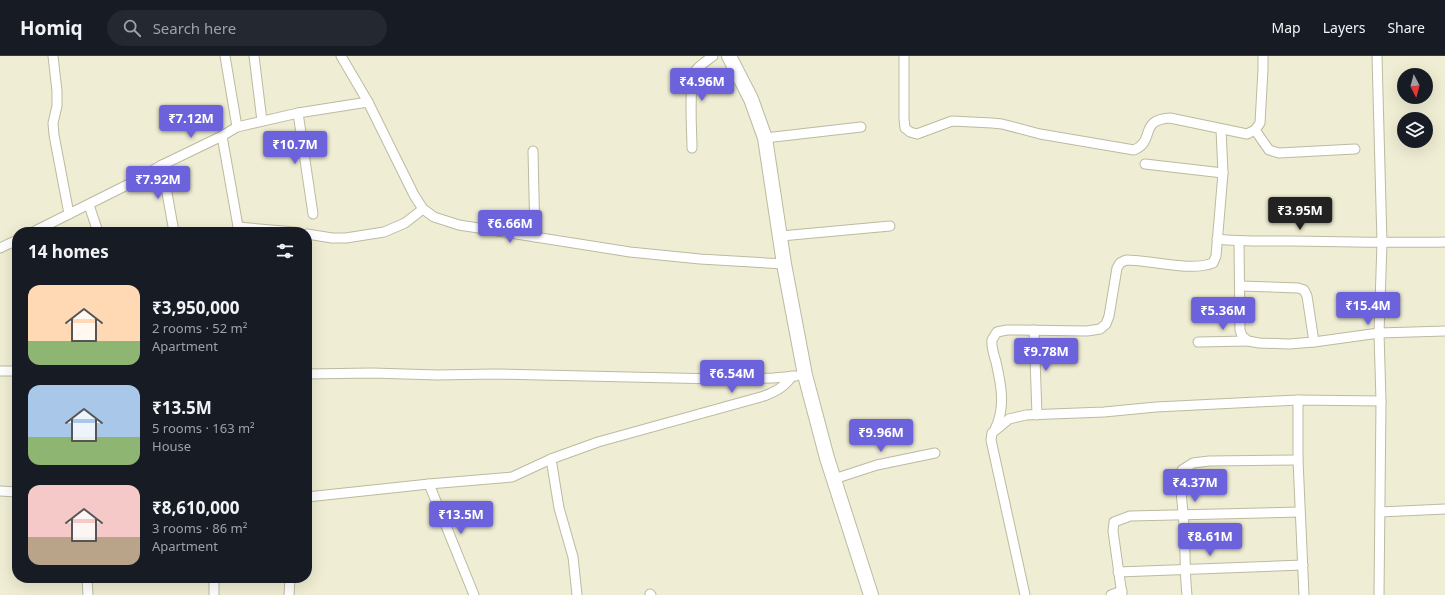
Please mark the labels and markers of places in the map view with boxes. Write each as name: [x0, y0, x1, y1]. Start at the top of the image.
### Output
pin: ₹4.96M: [669, 68, 735, 102]
pin: ₹7.12M: [158, 105, 224, 139]
pin: ₹10.7M: [262, 131, 328, 165]
pin: ₹7.92M: [125, 166, 191, 200]
pin: ₹3.95M: [1267, 197, 1333, 231]
pin: ₹6.66M: [477, 210, 543, 244]
pin: ₹15.4M: [1335, 292, 1401, 326]
pin: ₹5.36M: [1190, 297, 1256, 331]
pin: ₹9.78M: [1013, 338, 1079, 372]
pin: ₹6.54M: [699, 360, 765, 394]
pin: ₹9.96M: [848, 419, 914, 453]
pin: ₹4.37M: [1162, 469, 1228, 503]
pin: ₹13.5M: [428, 501, 494, 535]
pin: ₹8.61M: [1177, 523, 1243, 557]

